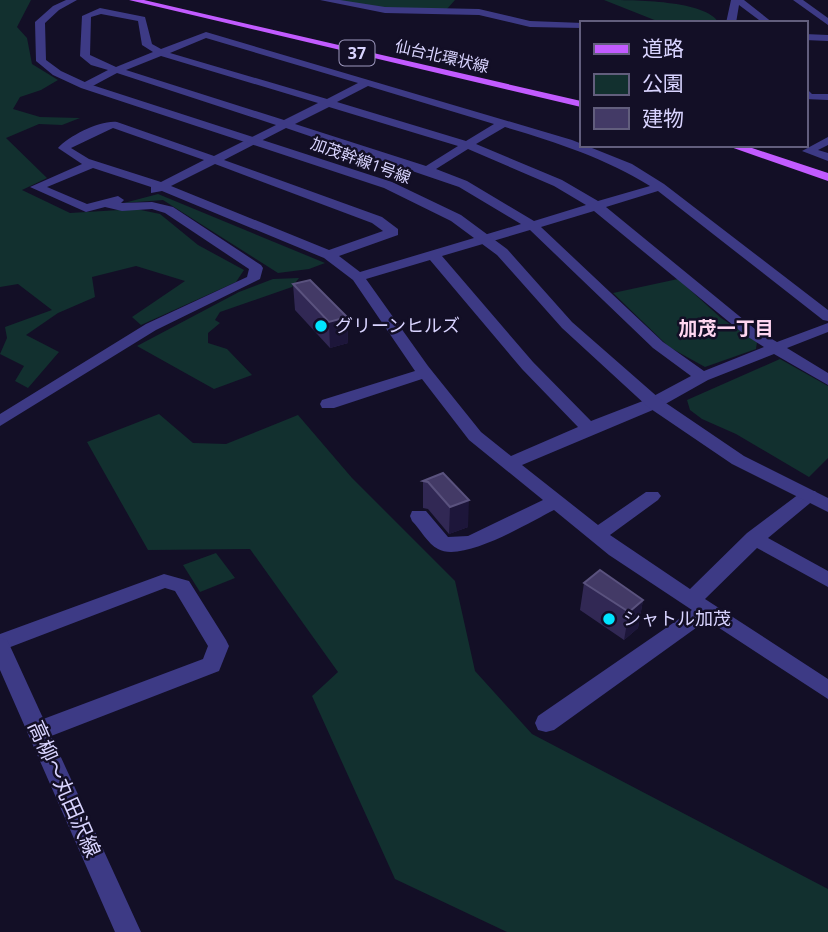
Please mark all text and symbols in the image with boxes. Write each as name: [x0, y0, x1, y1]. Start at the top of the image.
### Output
legend: [580, 21, 807, 147]
street label: 仙台北環状線: [393, 34, 491, 78]
text: 道路: [642, 34, 684, 62]
road number: 37: [340, 40, 374, 66]
text: 公園: [642, 69, 684, 97]
text: 建物: [642, 104, 684, 132]
street label: 加茂幹線1号線: [308, 132, 414, 188]
place label: グリーンヒルズ: [335, 313, 460, 337]
district label: 加茂一丁目: [678, 315, 774, 341]
marker: グリーンヒルズ: [313, 318, 329, 334]
place label: シャトル加茂: [623, 606, 731, 630]
marker: シャトル加茂: [601, 611, 617, 627]
street label: 高柳～丸田沢線: [22, 716, 108, 861]

